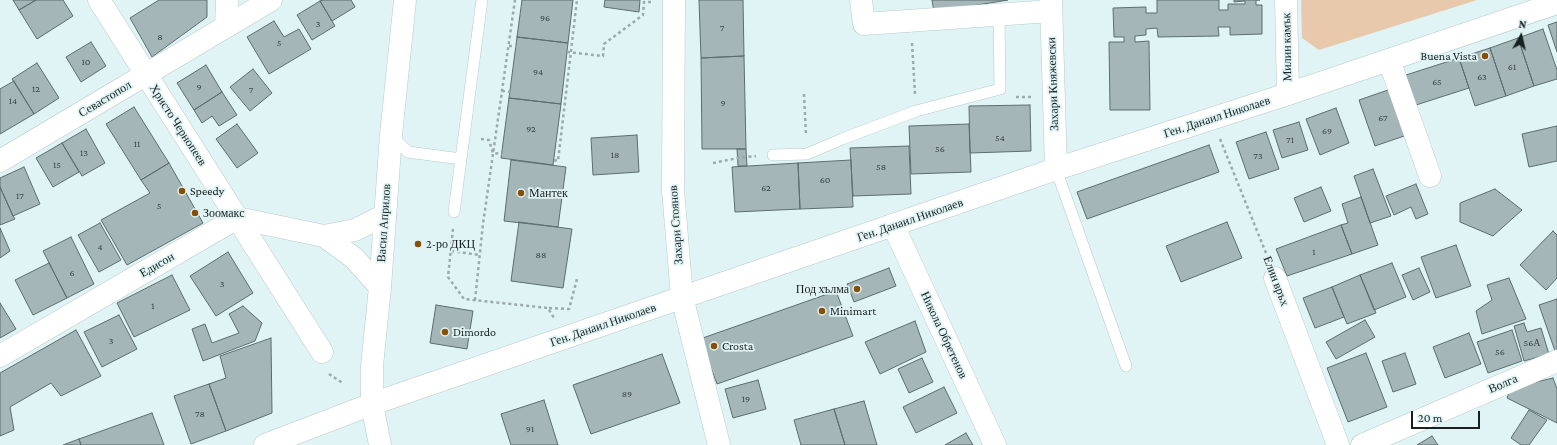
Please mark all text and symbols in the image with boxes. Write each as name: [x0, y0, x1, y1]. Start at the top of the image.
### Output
house number: 96: [540, 12, 550, 24]
street label: Милин камък: [1279, 12, 1295, 82]
north arrow: [1501, 16, 1541, 56]
house number: 3: [316, 18, 320, 30]
text: N: [1518, 18, 1527, 31]
house number: 7: [720, 22, 724, 34]
house number: 8: [157, 31, 163, 43]
house number: 5: [277, 37, 281, 49]
street label: Захари Княжевски: [1044, 37, 1062, 131]
place label: Buena Vista: [1421, 49, 1477, 63]
marker: Buena Vista: [1480, 51, 1490, 61]
house number: 10: [82, 56, 90, 68]
house number: 61: [1508, 61, 1516, 73]
house number: 94: [533, 66, 543, 78]
house number: 63: [1477, 71, 1487, 83]
house number: 65: [1432, 76, 1442, 88]
street label: Севастопол: [76, 78, 134, 120]
house number: 9: [196, 81, 202, 93]
street label: Христо Чернопеев: [146, 82, 210, 168]
house number: 12: [32, 83, 40, 95]
house number: 7: [249, 84, 253, 96]
street label: Ген. Данаил Николаев: [1162, 93, 1272, 141]
house number: 14: [9, 95, 17, 107]
house number: 9: [720, 97, 726, 109]
house number: 67: [1378, 112, 1388, 124]
house number: 92: [526, 123, 536, 135]
house number: 69: [1322, 125, 1332, 137]
house number: 54: [995, 132, 1005, 144]
house number: 71: [1286, 134, 1294, 146]
house number: 11: [134, 138, 140, 150]
house number: 56: [935, 143, 945, 155]
house number: 13: [80, 147, 88, 159]
house number: 18: [611, 149, 619, 161]
house number: 73: [1253, 150, 1263, 162]
house number: 15: [53, 159, 61, 171]
house number: 58: [876, 161, 886, 173]
house number: 60: [820, 174, 830, 186]
house number: 62: [761, 182, 771, 194]
street label: Васил Априлов: [374, 183, 394, 263]
place label: Speedy: [190, 184, 224, 198]
street label: Захари Стоянов: [666, 185, 686, 265]
marker: Speedy: [177, 186, 187, 196]
place label: Мантек: [529, 186, 568, 200]
marker: Мантек: [516, 188, 526, 198]
house number: 17: [16, 190, 24, 202]
street label: Ген. Данаил Николаев: [855, 195, 965, 245]
house number: 5: [157, 200, 161, 212]
place label: Зоомакс: [203, 206, 244, 220]
marker: Зоомакс: [190, 208, 200, 218]
place label: 2-ро ДКЦ: [426, 237, 475, 251]
marker: 2-ро ДКЦ: [413, 239, 423, 249]
house number: 4: [97, 241, 103, 253]
house number: 1: [1312, 246, 1316, 258]
street label: Едисон: [137, 249, 177, 281]
house number: 88: [536, 249, 546, 261]
street label: Елин връх: [1260, 254, 1292, 308]
house number: 6: [69, 267, 75, 279]
house number: 3: [220, 278, 224, 290]
place label: Под хълма: [796, 282, 849, 296]
marker: Под хълма: [852, 284, 862, 294]
street label: Никола Обретенов: [918, 289, 970, 381]
house number: 1: [151, 300, 155, 312]
street label: Ген. Данаил Николаев: [548, 300, 658, 350]
place label: Minimart: [830, 304, 876, 318]
marker: Minimart: [817, 306, 827, 316]
place label: Dimordo: [453, 325, 496, 339]
marker: Dimordo: [440, 327, 450, 337]
house number: 3: [109, 335, 113, 347]
house number: 56А: [1523, 337, 1541, 349]
place label: Crosta: [722, 339, 753, 353]
marker: Crosta: [709, 341, 719, 351]
house number: 56: [1495, 346, 1505, 358]
street label: Волга: [1486, 371, 1520, 397]
house number: 89: [622, 388, 632, 400]
house number: 19: [742, 393, 750, 405]
scale bar: [1413, 403, 1482, 429]
house number: 78: [195, 408, 205, 420]
text: 20 m: [1418, 411, 1442, 425]
house number: 91: [526, 423, 534, 435]

